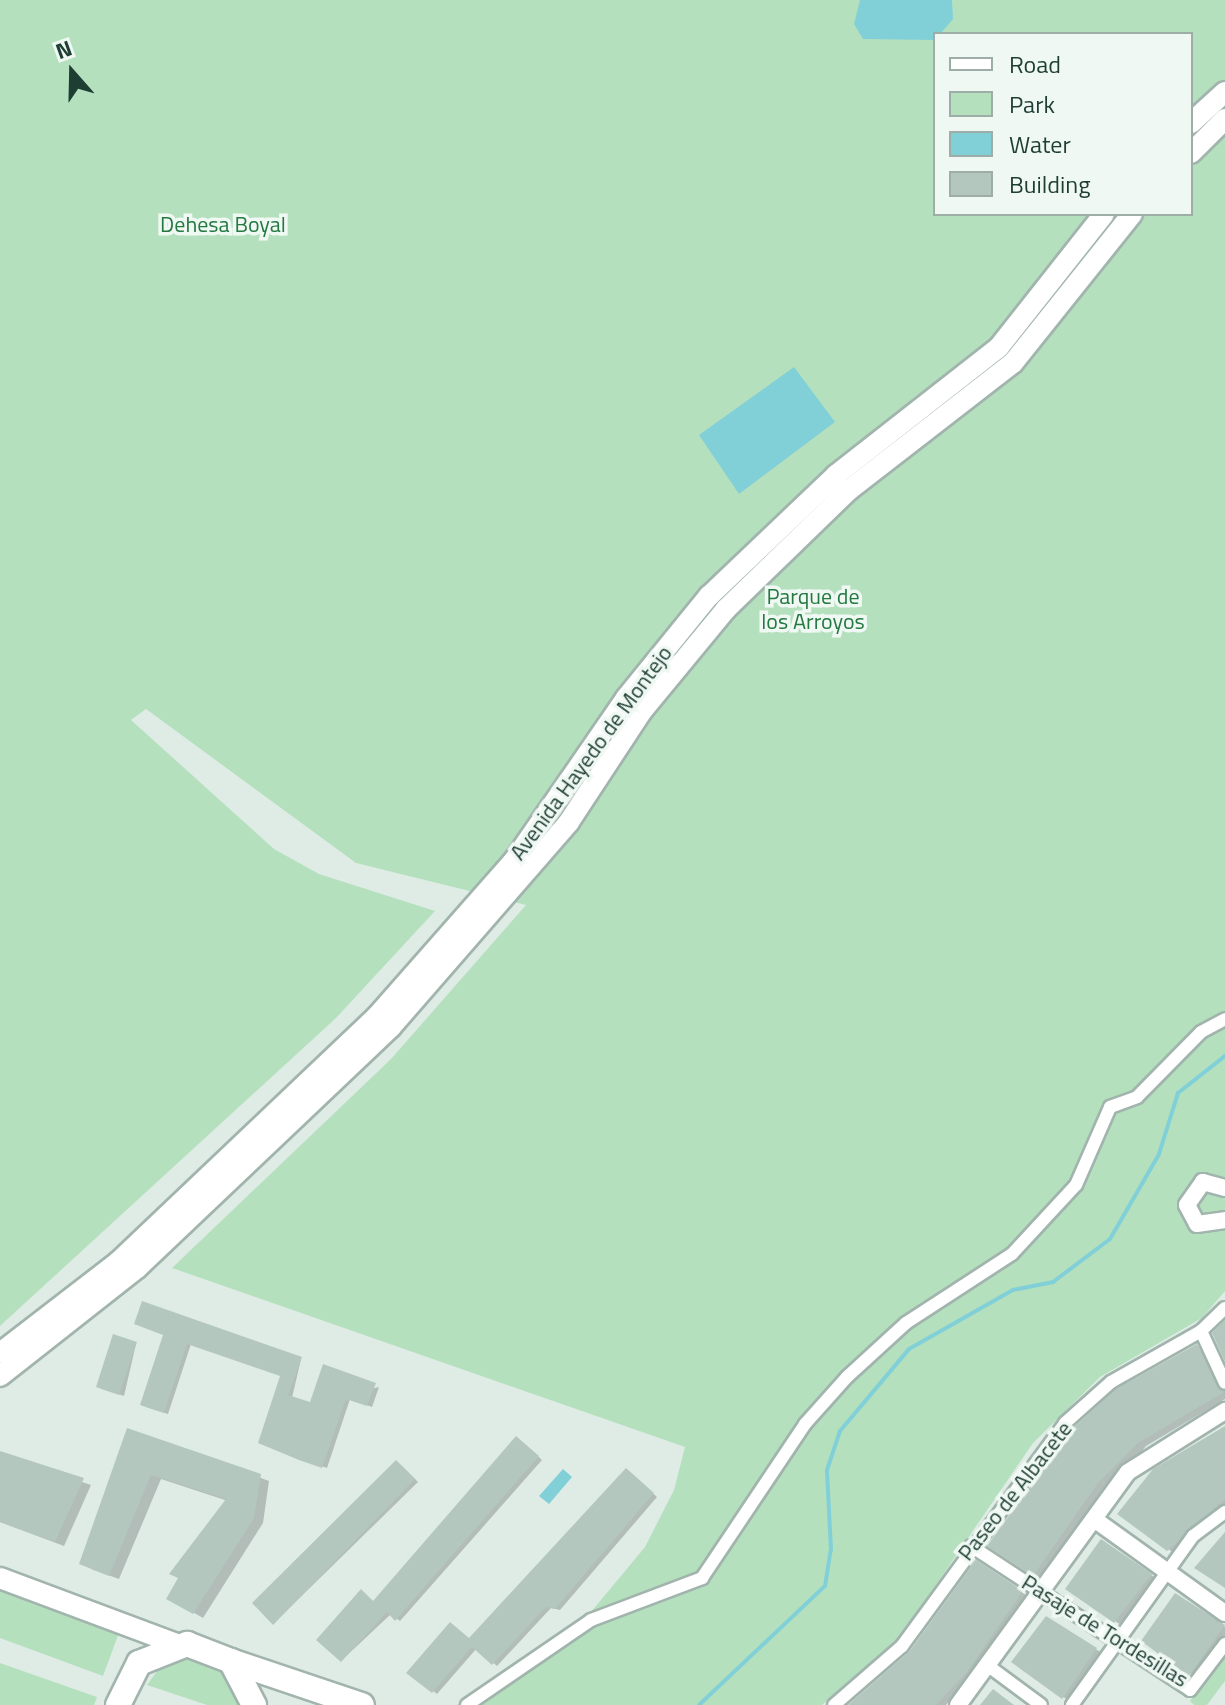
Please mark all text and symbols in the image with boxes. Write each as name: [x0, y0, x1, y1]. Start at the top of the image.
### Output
text: N: [51, 31, 77, 68]
north arrow: [32, 32, 112, 112]
legend: [933, 32, 1193, 216]
text: Road: [1009, 46, 1061, 82]
text: Park: [1009, 86, 1055, 122]
text: Water: [1009, 126, 1071, 162]
text: Building: [1009, 166, 1091, 202]
park label: Dehesa Boyal: [160, 212, 286, 238]
park label: Parque de los Arroyos: [761, 583, 865, 634]
street label: Avenida Hayedo de Montejo: [504, 641, 678, 865]
street label: Paseo de Albacete: [952, 1416, 1078, 1566]
street label: Pasaje de Tordesillas: [1017, 1569, 1193, 1693]

